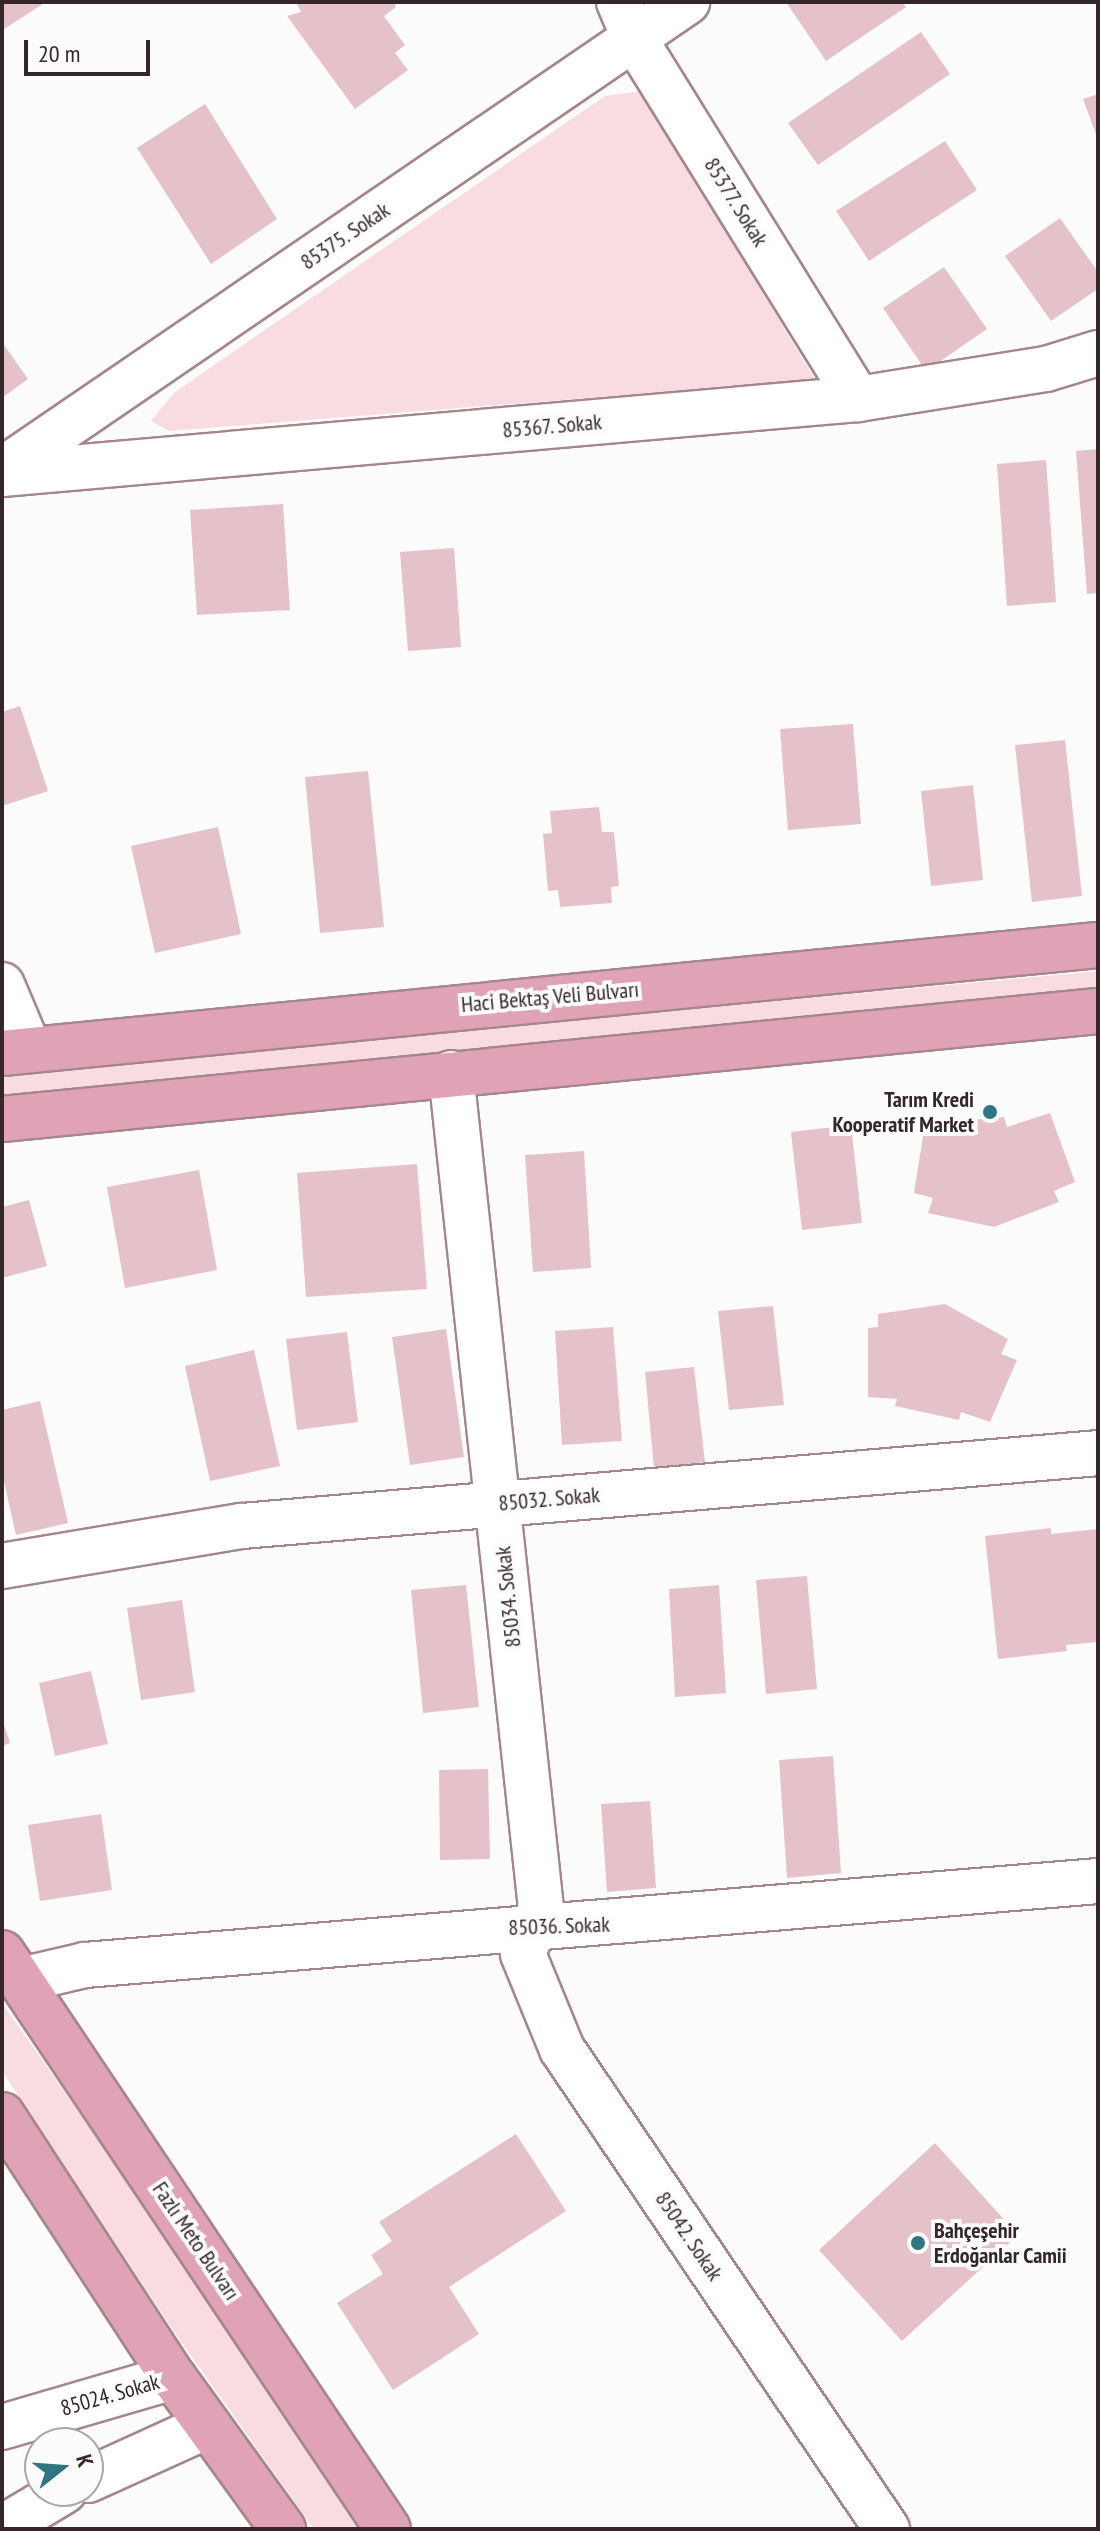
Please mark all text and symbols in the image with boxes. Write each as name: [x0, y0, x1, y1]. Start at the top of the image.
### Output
scale bar: [28, 24, 154, 74]
text: 20 m: [38, 38, 80, 69]
street label: 85377. Sokak: [698, 152, 774, 252]
street label: 85375. Sokak: [295, 196, 395, 276]
street label: 85367. Sokak: [501, 408, 603, 444]
street label: Haci Bektaş Veli Bulvarı: [460, 976, 640, 1018]
place label: Tarım Kredi Kooperatif Market: [833, 1086, 974, 1138]
marker: Tarım Kredi Kooperatif Market: [981, 1103, 999, 1121]
street label: 85032. Sokak: [497, 1481, 601, 1517]
street label: 85034. Sokak: [489, 1544, 527, 1650]
street label: 85036. Sokak: [507, 1911, 611, 1941]
street label: Fazlı Meto Bulvarı: [147, 2177, 245, 2305]
street label: 85042. Sokak: [649, 2186, 729, 2286]
place label: Bahçeşehir Erdoğanlar Camii: [934, 2217, 1067, 2268]
marker: Bahçeşehir Erdoğanlar Camii: [909, 2234, 927, 2252]
street label: 85024. Sokak: [57, 2368, 163, 2422]
north arrow: [24, 2427, 104, 2507]
text: K: [70, 2451, 100, 2470]

